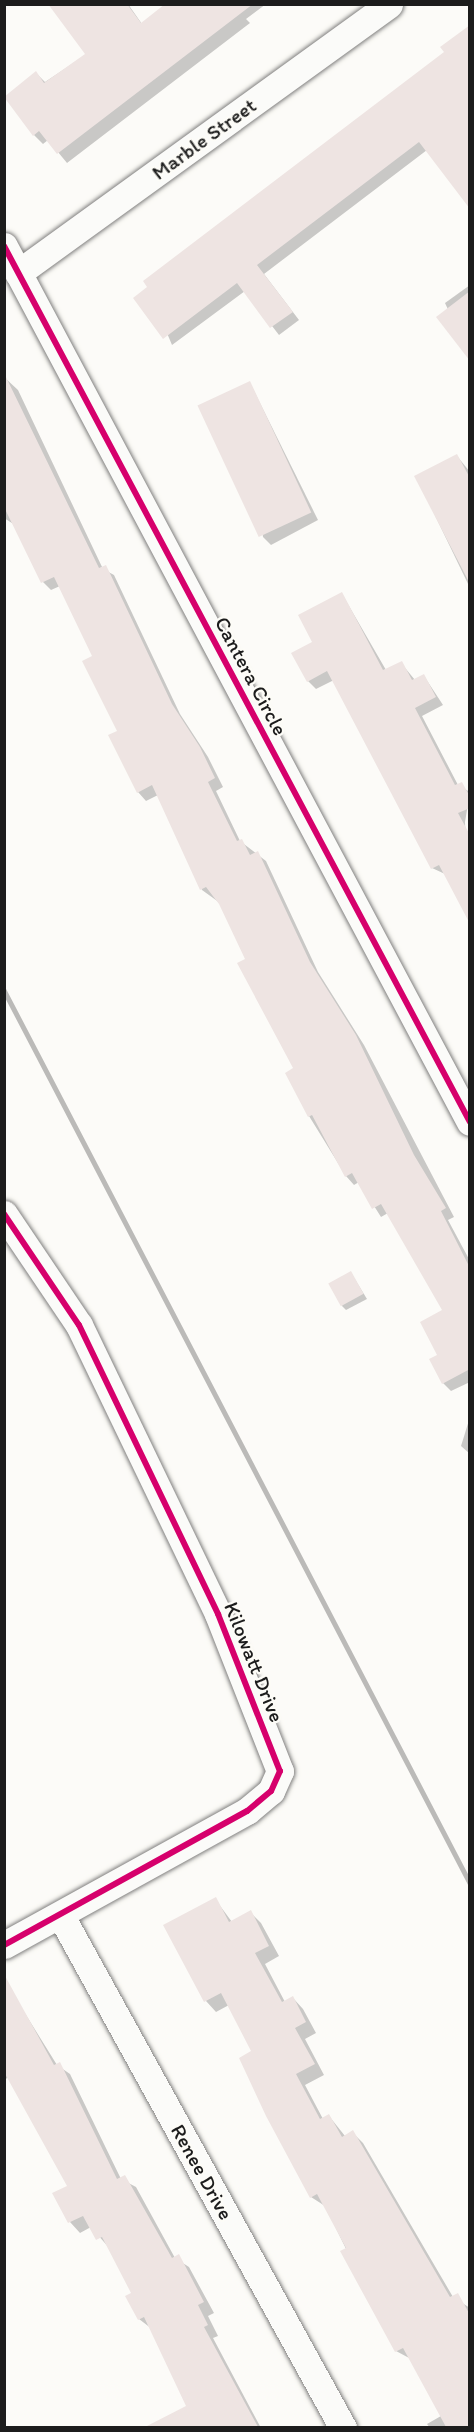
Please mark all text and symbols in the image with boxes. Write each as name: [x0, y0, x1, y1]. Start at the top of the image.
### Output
street label: Marble Street: [147, 93, 261, 185]
street label: Cantera Circle: [209, 612, 293, 740]
street label: Kilowatt Drive: [218, 1598, 290, 1726]
street label: Renee Drive: [165, 2119, 239, 2225]

